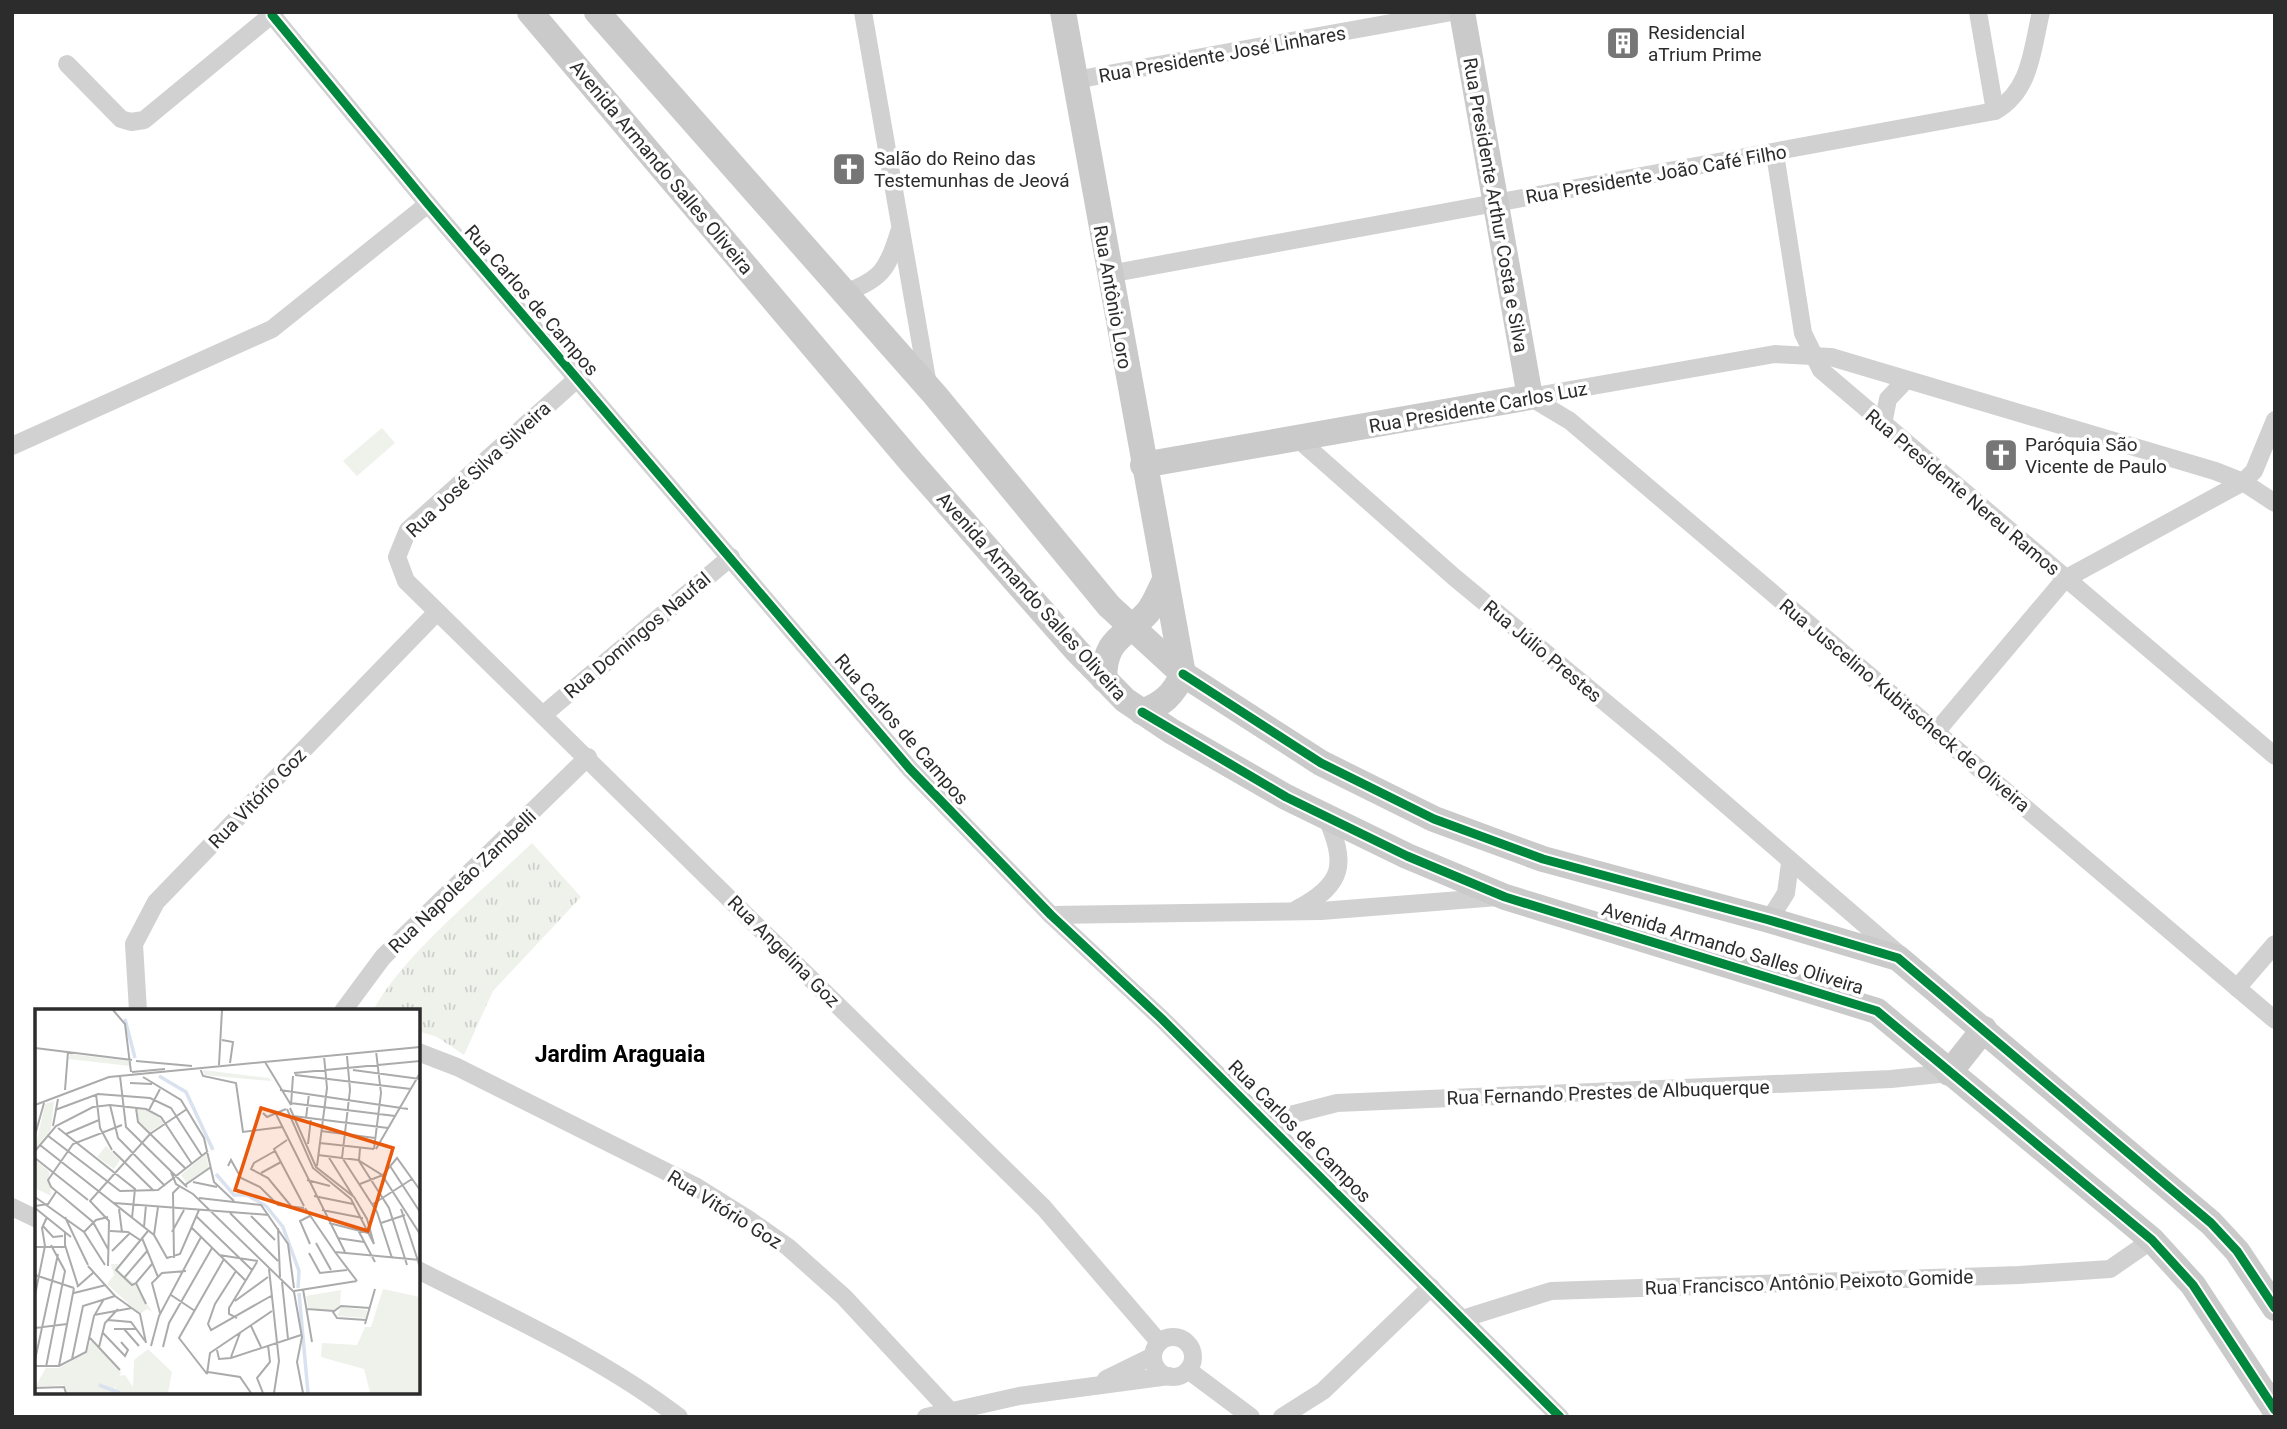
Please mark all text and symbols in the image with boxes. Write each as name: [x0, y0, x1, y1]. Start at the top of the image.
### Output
street label: Rua Presidente José Linhares: [1097, 21, 1347, 88]
place label: Residencial aTrium Prime: [1648, 21, 1762, 66]
building icon: Residencial aTrium Prime: [1604, 24, 1642, 62]
street label: Avenida Armando Salles Oliveira: [565, 56, 758, 279]
street label: Rua Presidente Arthur Costa e Silva: [1458, 56, 1533, 354]
street label: Rua Presidente João Café Filho: [1524, 140, 1788, 209]
place label: Salão do Reino das Testemunhas de Jeová: [874, 147, 1070, 192]
church icon: Salão do Reino das Testemunhas de Jeová: [830, 150, 868, 188]
street label: Rua Carlos de Campos: [460, 220, 603, 381]
street label: Rua Antônio Loro: [1089, 223, 1136, 371]
street label: Rua Presidente Carlos Luz: [1367, 377, 1589, 438]
street label: Rua José Silva Silveira: [402, 397, 555, 542]
street label: Rua Presidente Nereu Ramos: [1861, 404, 2065, 581]
place label: Paróquia São Vicente de Paulo: [2025, 433, 2167, 478]
church icon: Paróquia São Vicente de Paulo: [1982, 436, 2020, 474]
street label: Avenida Armando Salles Oliveira: [932, 487, 1131, 705]
street label: Rua Domingos Naufal: [559, 567, 715, 703]
street label: Rua Juscelino Kubitscheck de Oliveira: [1775, 594, 2034, 817]
street label: Rua Júlio Prestes: [1479, 595, 1606, 708]
street label: Rua Carlos de Campos: [830, 649, 973, 810]
street label: Rua Vitório Goz: [204, 743, 311, 853]
street label: Rua Napoleão Zambelli: [384, 805, 541, 958]
street label: Rua Angelina Goz: [723, 891, 844, 1012]
street label: Avenida Armando Salles Oliveira: [1599, 898, 1867, 999]
inset map: [35, 1009, 420, 1394]
district label: Jardim Araguaia: [535, 1041, 705, 1068]
street label: Rua Carlos de Campos: [1223, 1055, 1376, 1208]
street label: Rua Fernando Prestes de Albuquerque: [1446, 1075, 1770, 1110]
street label: Rua Vitório Goz: [663, 1165, 786, 1254]
street label: Rua Francisco Antônio Peixoto Gomide: [1644, 1265, 1974, 1300]

